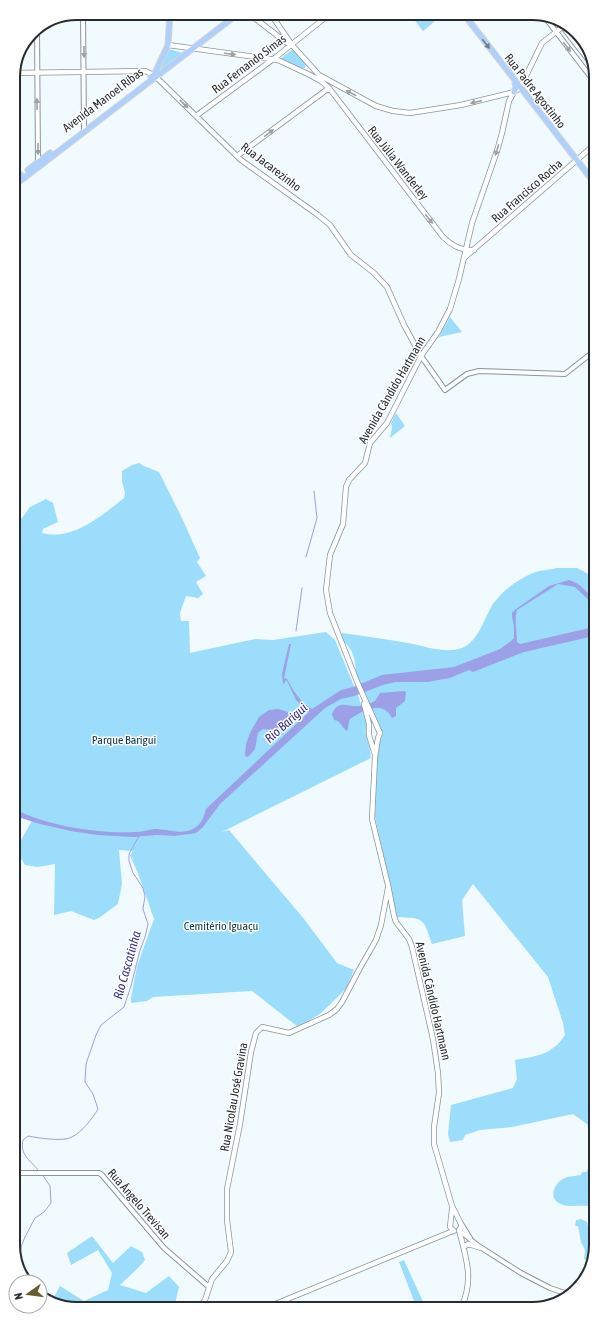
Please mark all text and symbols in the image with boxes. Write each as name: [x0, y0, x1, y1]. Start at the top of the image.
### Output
street label: Rua Fernando Simas: [209, 32, 289, 96]
one-way arrow: [482, 39, 491, 50]
one-way arrow: [563, 41, 572, 52]
one-way arrow: [81, 46, 87, 59]
one-way arrow: [224, 51, 237, 57]
street label: Rua Padre Agostinho: [502, 51, 569, 131]
street label: Avenida Manoel Ribas: [60, 65, 146, 135]
one-way arrow: [345, 90, 357, 97]
one-way arrow: [34, 97, 40, 110]
one-way arrow: [179, 99, 189, 109]
one-way arrow: [470, 99, 482, 105]
street label: Rua Júlia Wanderley: [365, 123, 431, 203]
one-way arrow: [263, 128, 274, 137]
street label: Rua Jacarezinho: [238, 140, 304, 194]
one-way arrow: [35, 143, 41, 156]
one-way arrow: [494, 145, 500, 157]
street label: Rua Francisco Rocha: [489, 157, 565, 225]
one-way arrow: [425, 214, 434, 225]
street label: Avenida Cândido Hartmann: [356, 334, 428, 446]
water label: Rio Barigui: [262, 700, 310, 746]
park label: Parque Barigui: [92, 733, 156, 747]
park label: Cemitério Iguaçu: [184, 919, 258, 933]
water label: Rio Cascatinha: [110, 929, 144, 1001]
street label: Avenida Cândido Hartmann: [413, 940, 453, 1062]
street label: Rua Nicolau José Gravina: [218, 1041, 250, 1153]
street label: Rua Ângelo Trevisan: [105, 1166, 173, 1242]
north arrow: [8, 1274, 48, 1314]
text: N: [12, 1292, 25, 1301]

